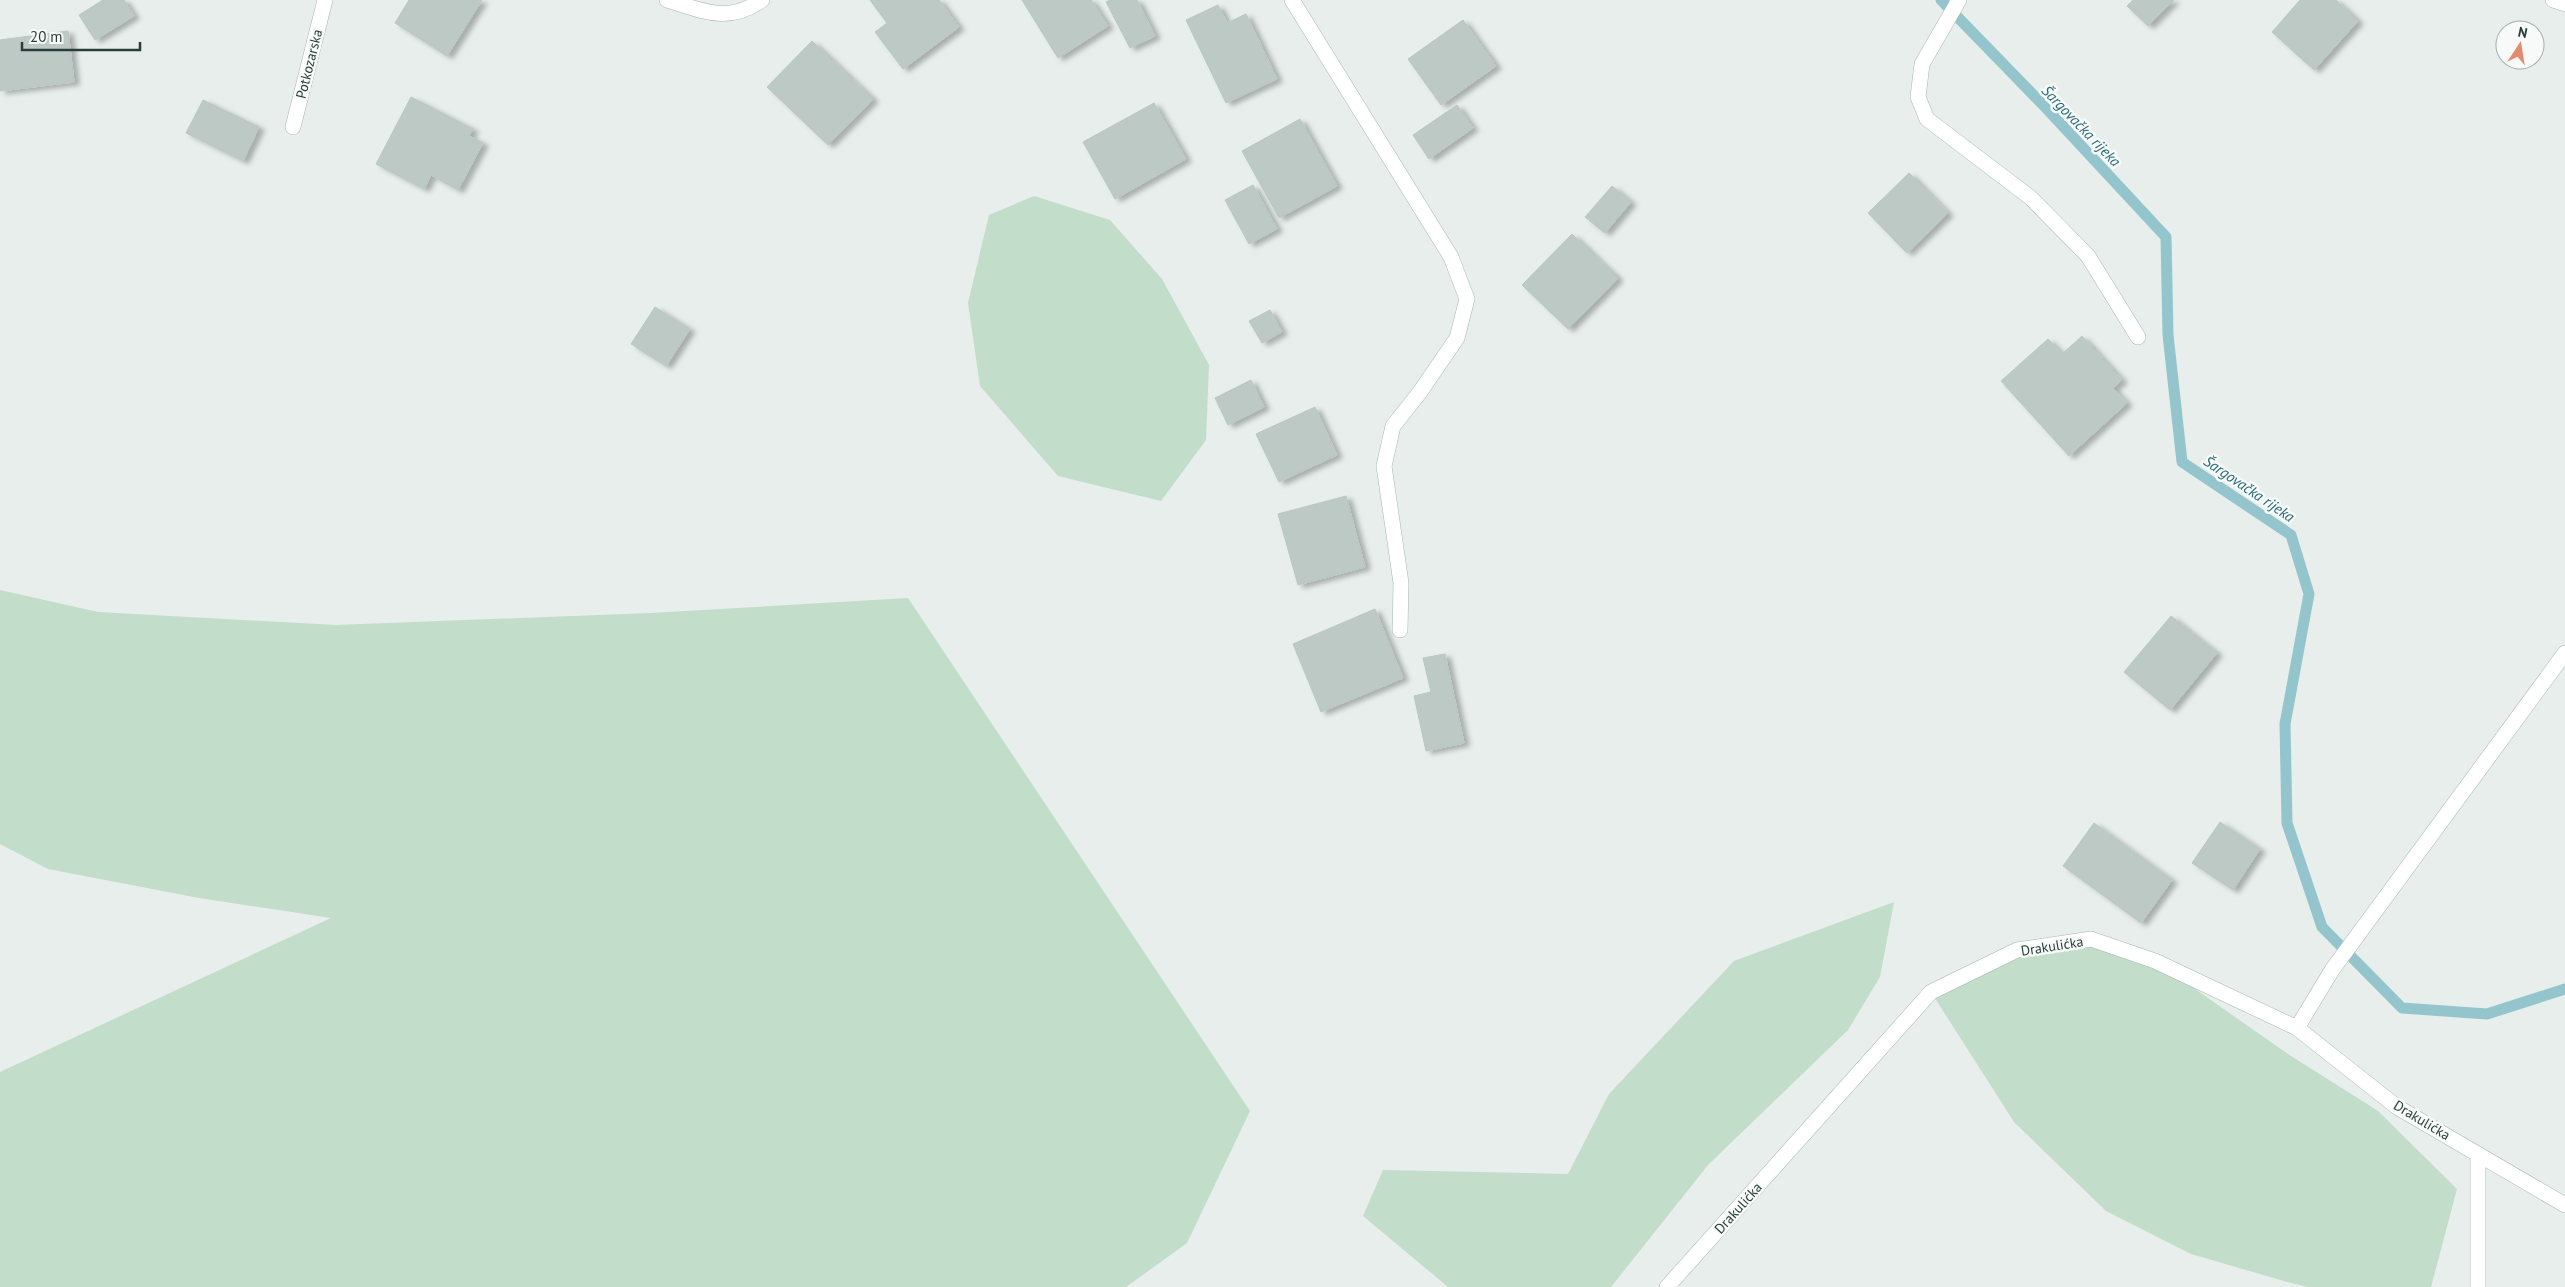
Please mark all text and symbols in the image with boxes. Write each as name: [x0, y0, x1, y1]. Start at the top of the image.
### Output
scale bar: [22, 20, 140, 52]
north arrow: [2495, 20, 2545, 70]
text: N: [2516, 23, 2529, 42]
text: 20 m: [30, 27, 63, 46]
street label: Potkozarska: [292, 27, 326, 101]
water label: Šargovačka rijeka: [2038, 81, 2125, 171]
water label: Šargovačka rijeka: [2200, 451, 2299, 526]
street label: Drakulićka: [2020, 932, 2085, 960]
street label: Drakulićka: [2390, 1096, 2454, 1144]
street label: Drakulićka: [1710, 1179, 1766, 1237]

